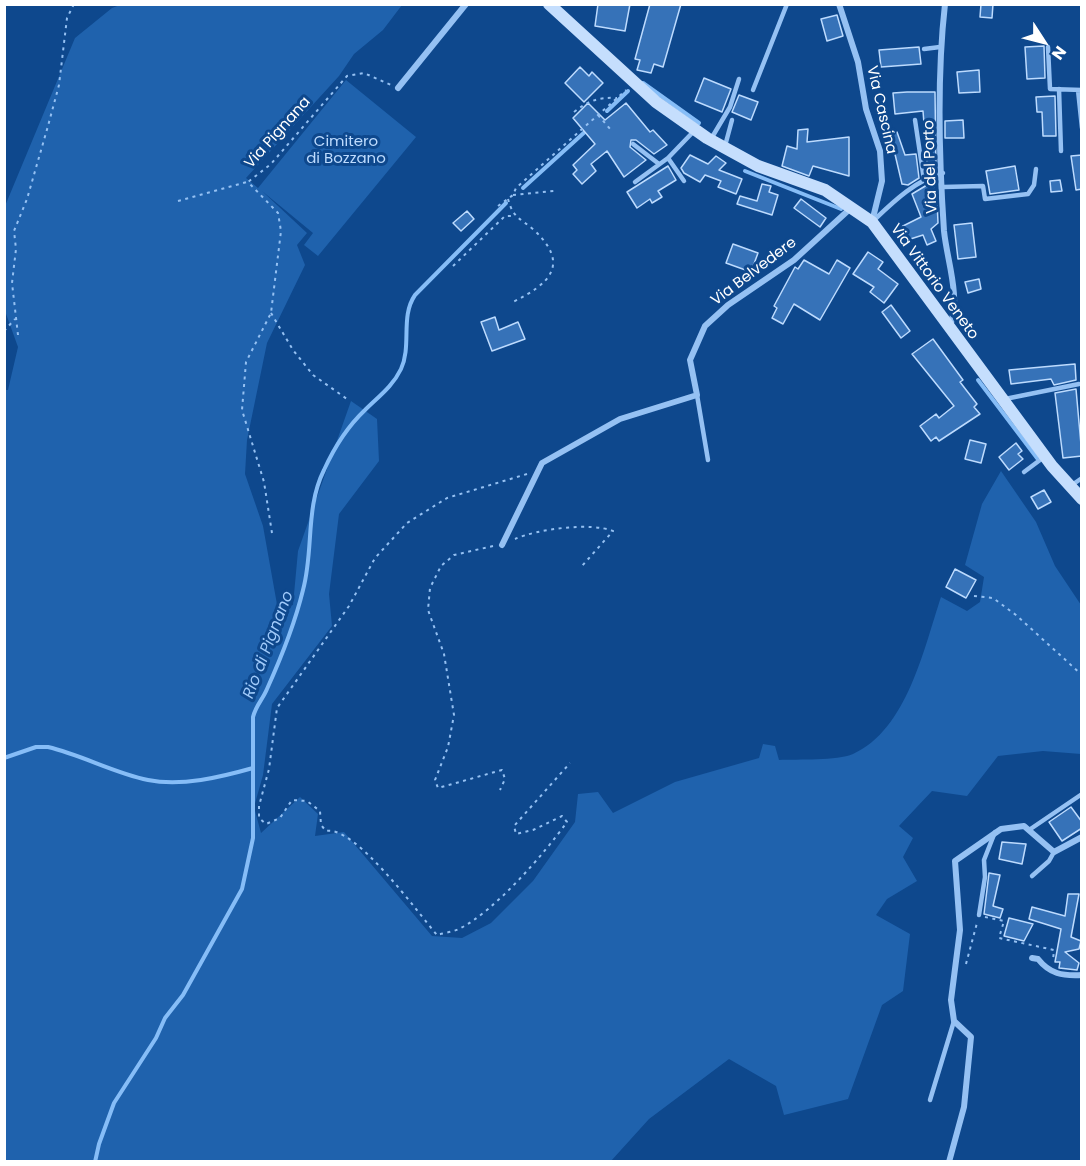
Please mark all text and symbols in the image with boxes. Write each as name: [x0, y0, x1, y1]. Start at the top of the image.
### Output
north arrow: [1014, 12, 1074, 72]
text: N: [1046, 41, 1072, 65]
street label: Via Cascina: [862, 64, 900, 156]
street label: Via Pignana: [241, 94, 315, 172]
street label: Via del Porto: [920, 120, 942, 214]
park label: Cimitero di Bozzano: [306, 133, 386, 168]
street label: Via Vittorio Veneto: [886, 221, 982, 343]
street label: Via Belvedere: [708, 234, 800, 310]
water label: Rio di Pignano: [240, 588, 298, 702]

